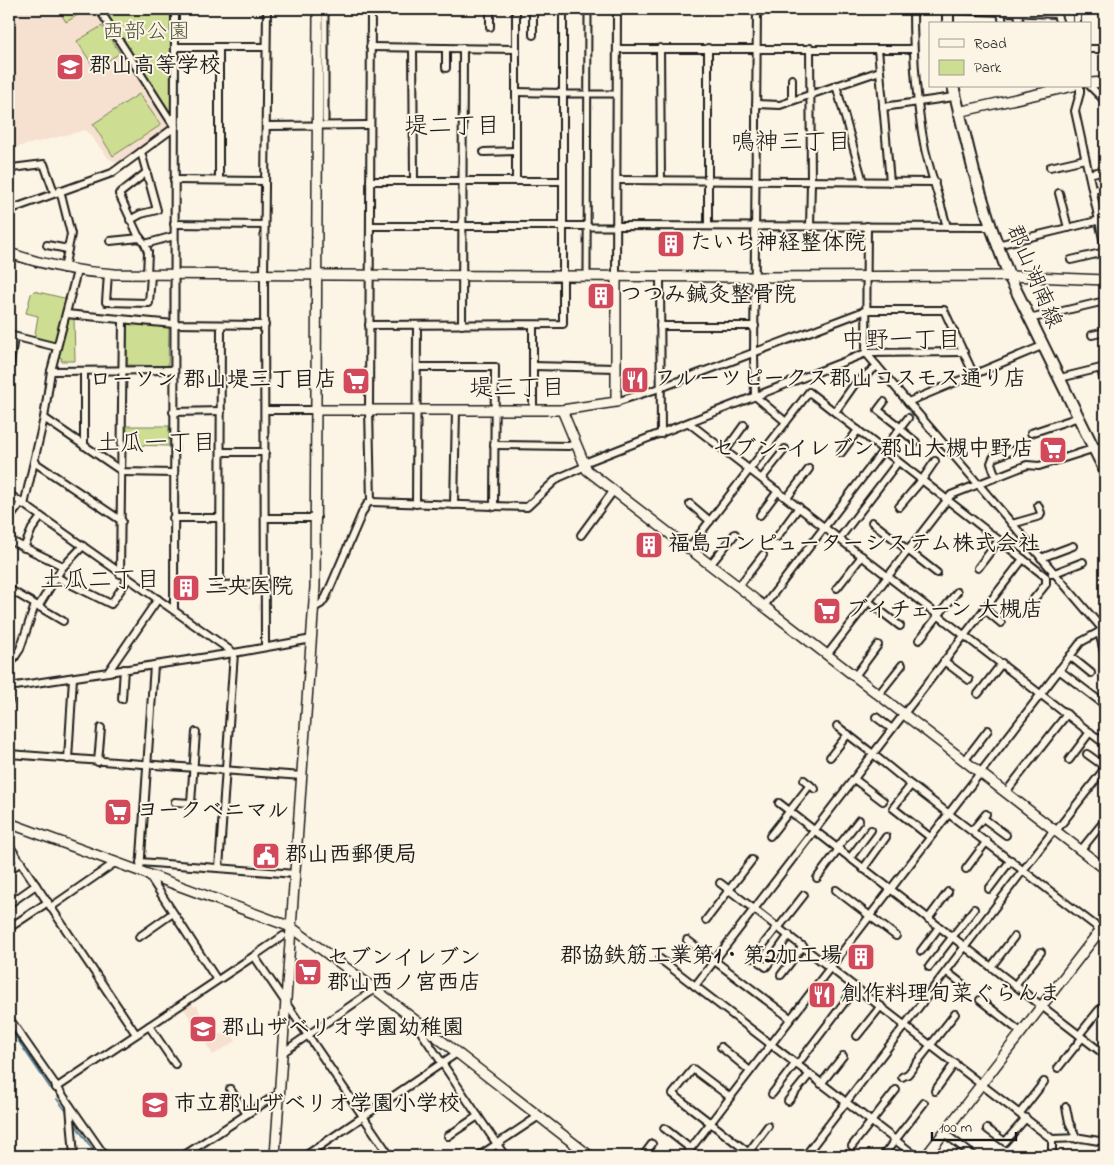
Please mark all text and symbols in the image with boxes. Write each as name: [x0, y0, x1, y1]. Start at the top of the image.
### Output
park label: 西部公園: [102, 17, 190, 49]
legend: [929, 22, 1092, 88]
text: Road: [974, 33, 1007, 55]
place label: 郡山高等学校: [89, 51, 221, 83]
school or university icon: 郡山高等学校: [55, 52, 85, 82]
text: Park: [974, 57, 1002, 79]
district label: 堤二丁目: [404, 110, 500, 145]
district label: 鳴神三丁目: [731, 126, 851, 161]
street label: 郡山湖南線: [997, 220, 1069, 334]
place label: たいち神経整体院: [690, 228, 866, 260]
building icon: たいち神経整体院: [656, 229, 686, 259]
place label: つつみ鍼灸整骨院: [620, 280, 796, 312]
building icon: つつみ鍼灸整骨院: [586, 281, 616, 311]
district label: 中野一丁目: [841, 324, 961, 359]
place label: フルーツピークス郡山コスモス通り店: [654, 364, 1026, 396]
place label: ローソン 郡山堤三丁目店: [89, 365, 337, 397]
restaurant icon: フルーツピークス郡山コスモス通り店: [620, 365, 650, 395]
supermarket icon: ローソン 郡山堤三丁目店: [341, 366, 371, 396]
district label: 堤三丁目: [469, 372, 565, 407]
district label: 土瓜一丁目: [96, 427, 216, 462]
place label: セブン-イレブン 郡山大槻中野店: [712, 434, 1034, 466]
supermarket icon: セブン-イレブン 郡山大槻中野店: [1038, 435, 1068, 465]
place label: 福島コンピューターシステム株式会社: [668, 529, 1040, 561]
building icon: 福島コンピューターシステム株式会社: [634, 530, 664, 560]
district label: 土瓜二丁目: [40, 564, 160, 599]
place label: 三央医院: [205, 572, 293, 604]
building icon: 三央医院: [171, 573, 201, 603]
place label: ブイチェーン 大槻店: [846, 595, 1043, 627]
supermarket icon: ブイチェーン 大槻店: [812, 596, 842, 626]
place label: ヨークベニマル: [137, 796, 289, 828]
supermarket icon: ヨークベニマル: [103, 797, 133, 827]
place label: 郡山西郵便局: [285, 840, 417, 872]
public building icon: 郡山西郵便局: [251, 841, 281, 871]
place label: 郡協鉄筋工業第1・第2加工場: [560, 941, 842, 973]
building icon: 郡協鉄筋工業第1・第2加工場: [846, 942, 876, 972]
place label: セブンイレブン 郡山西ノ宮西店: [327, 943, 481, 1000]
supermarket icon: セブンイレブン 郡山西ノ宮西店: [293, 957, 323, 987]
place label: 創作料理旬菜ぐらんま: [841, 979, 1061, 1011]
restaurant icon: 創作料理旬菜ぐらんま: [807, 980, 837, 1010]
place label: 郡山ザベリオ学園幼稚園: [222, 1013, 464, 1045]
school or university icon: 郡山ザベリオ学園幼稚園: [188, 1014, 218, 1044]
place label: 市立郡山ザベリオ学園小学校: [174, 1089, 460, 1121]
school or university icon: 市立郡山ザベリオ学園小学校: [140, 1090, 170, 1120]
scale bar: [932, 1110, 1015, 1142]
text: 100 m: [939, 1117, 972, 1139]

